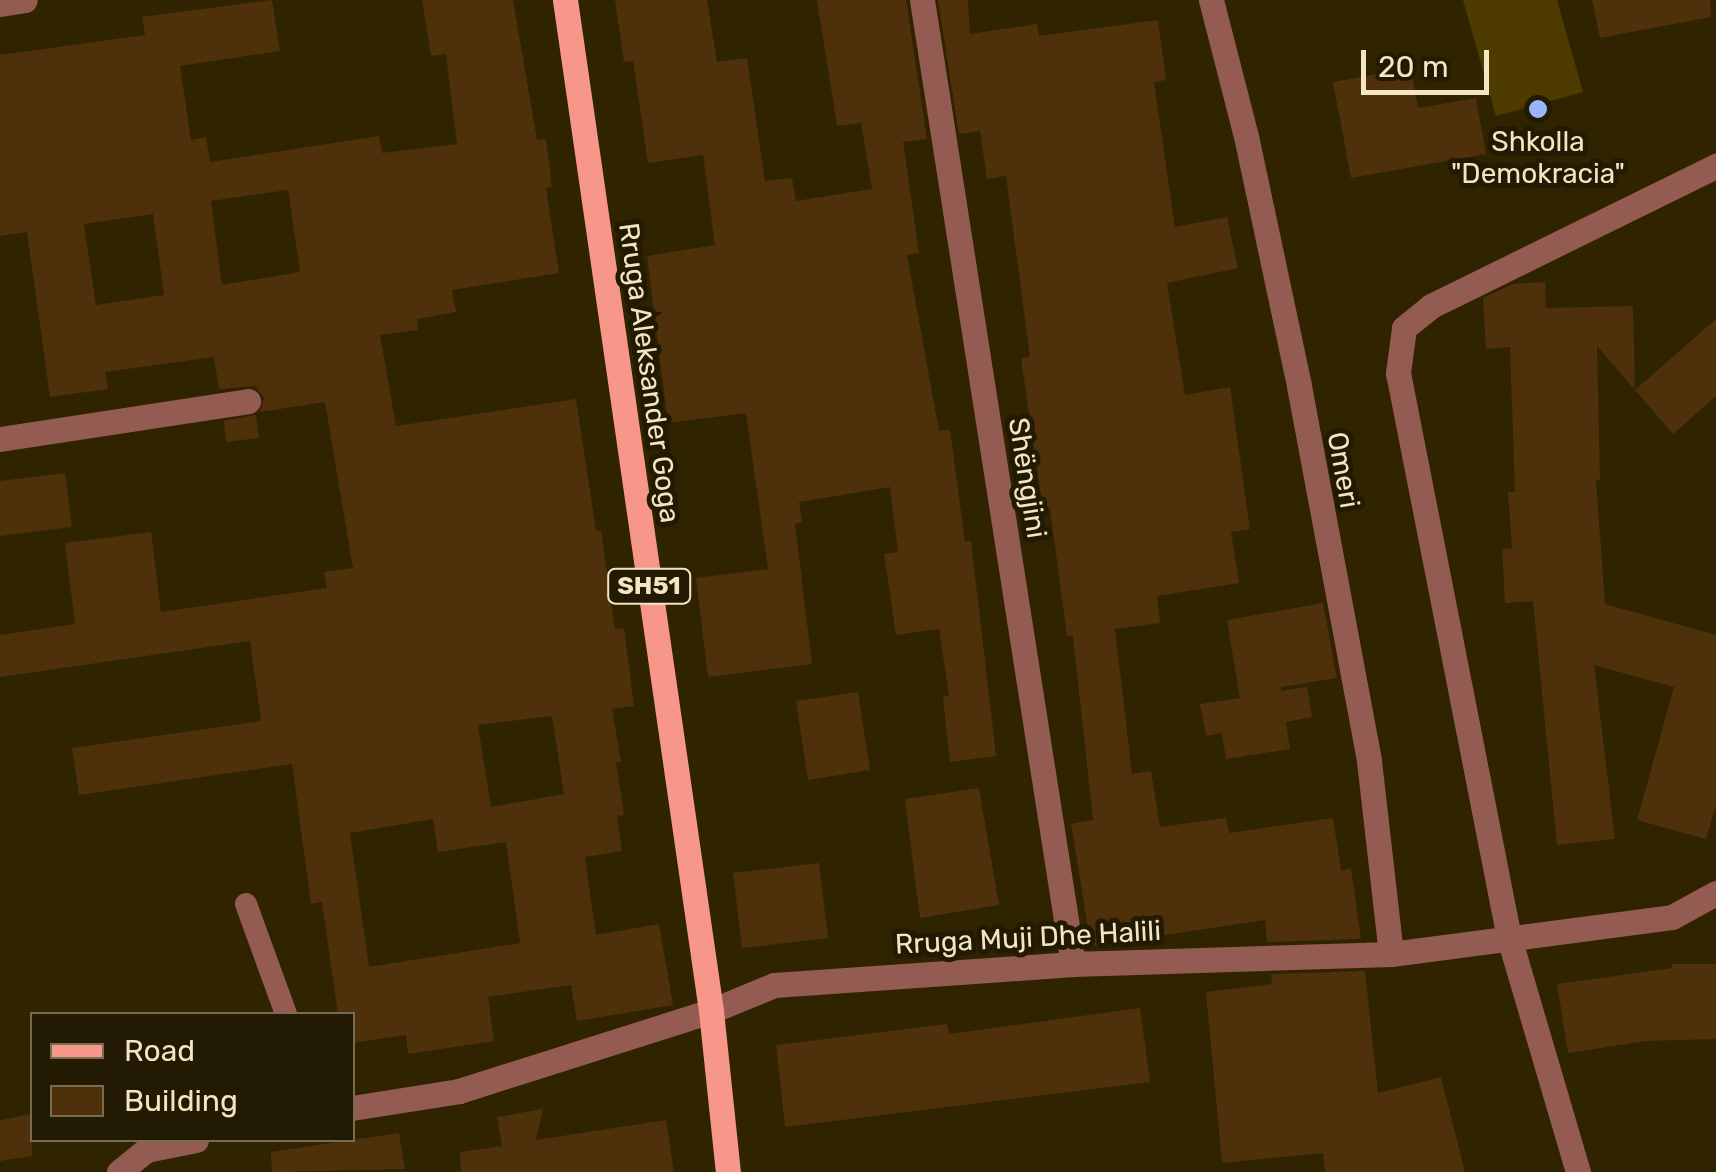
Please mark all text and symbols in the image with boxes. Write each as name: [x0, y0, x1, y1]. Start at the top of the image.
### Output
scale bar: [1366, 30, 1494, 92]
text: 20 m: [1378, 49, 1449, 85]
marker: Shkolla "Demokracia": [1527, 98, 1549, 120]
place label: Shkolla "Demokracia": [1451, 125, 1625, 191]
street label: Rruga Aleksander Goga: [611, 220, 687, 526]
street label: Shëngjini: [1001, 415, 1053, 541]
street label: Omeri: [1320, 429, 1366, 511]
road number: SH51: [606, 566, 692, 606]
street label: Rruga Muji Dhe Halili: [894, 914, 1162, 962]
legend: [30, 1012, 355, 1142]
text: Road: [124, 1033, 195, 1069]
text: Building: [124, 1083, 238, 1119]

